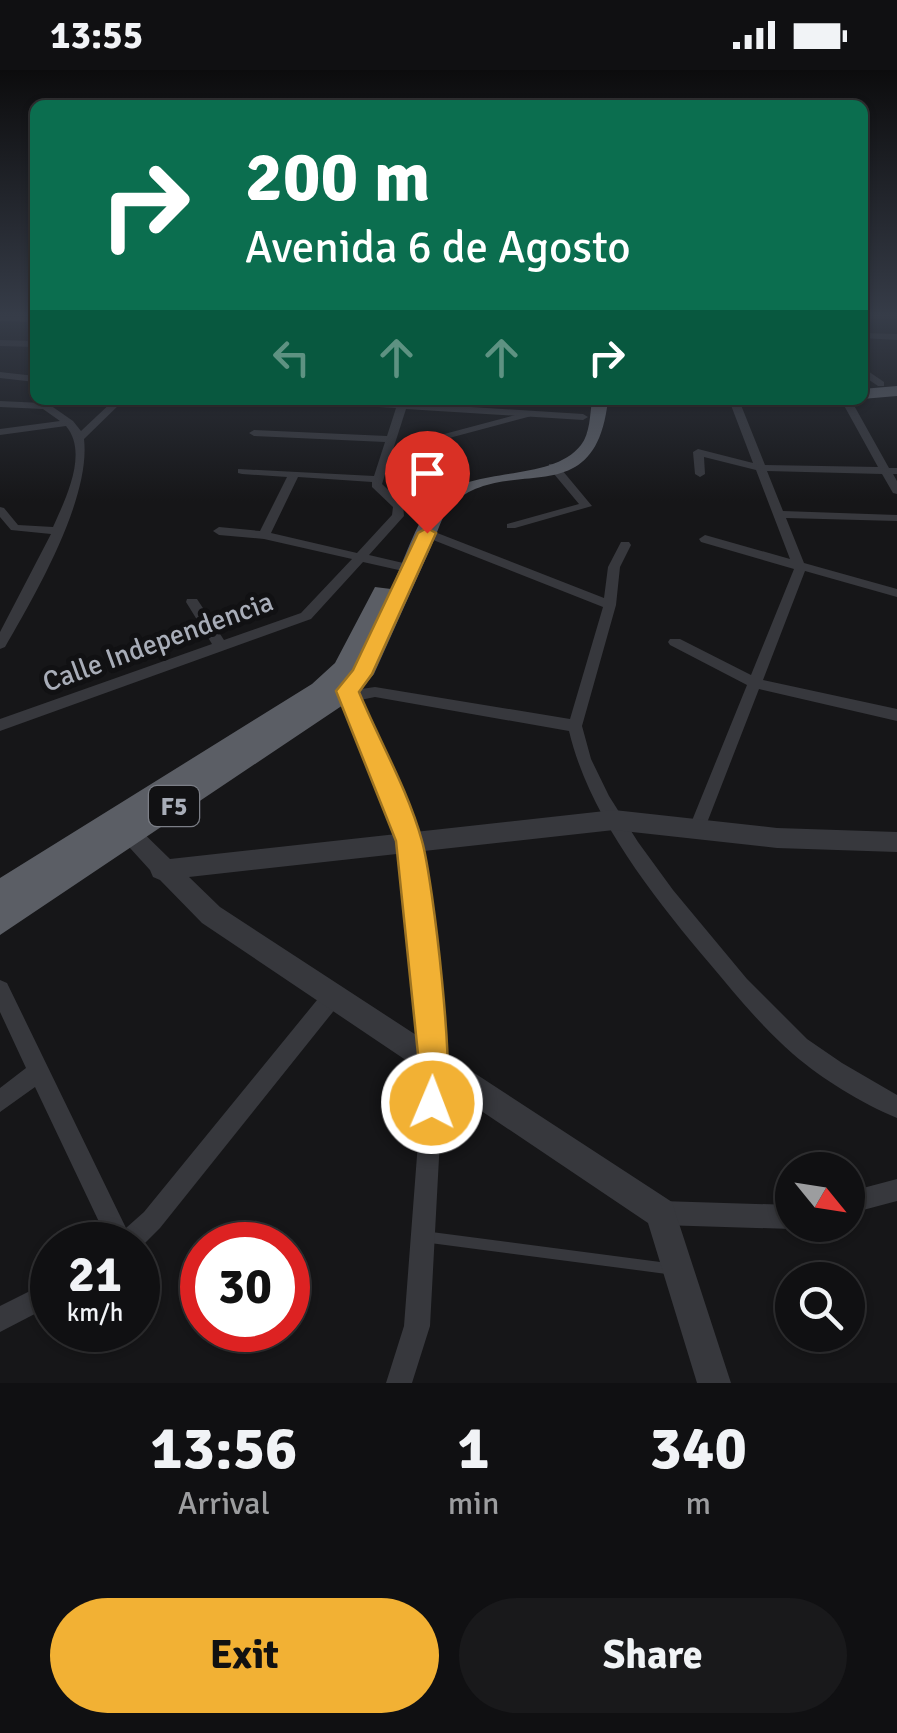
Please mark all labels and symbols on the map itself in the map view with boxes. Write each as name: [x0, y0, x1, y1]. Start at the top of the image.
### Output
pin: [385, 431, 470, 534]
street label: Calle Independencia: [38, 585, 278, 699]
road number: F5: [149, 786, 199, 826]
position arrow: [380, 1051, 484, 1155]
north arrow: [775, 1152, 865, 1242]
speed limit sign: 30: [180, 1222, 310, 1352]

